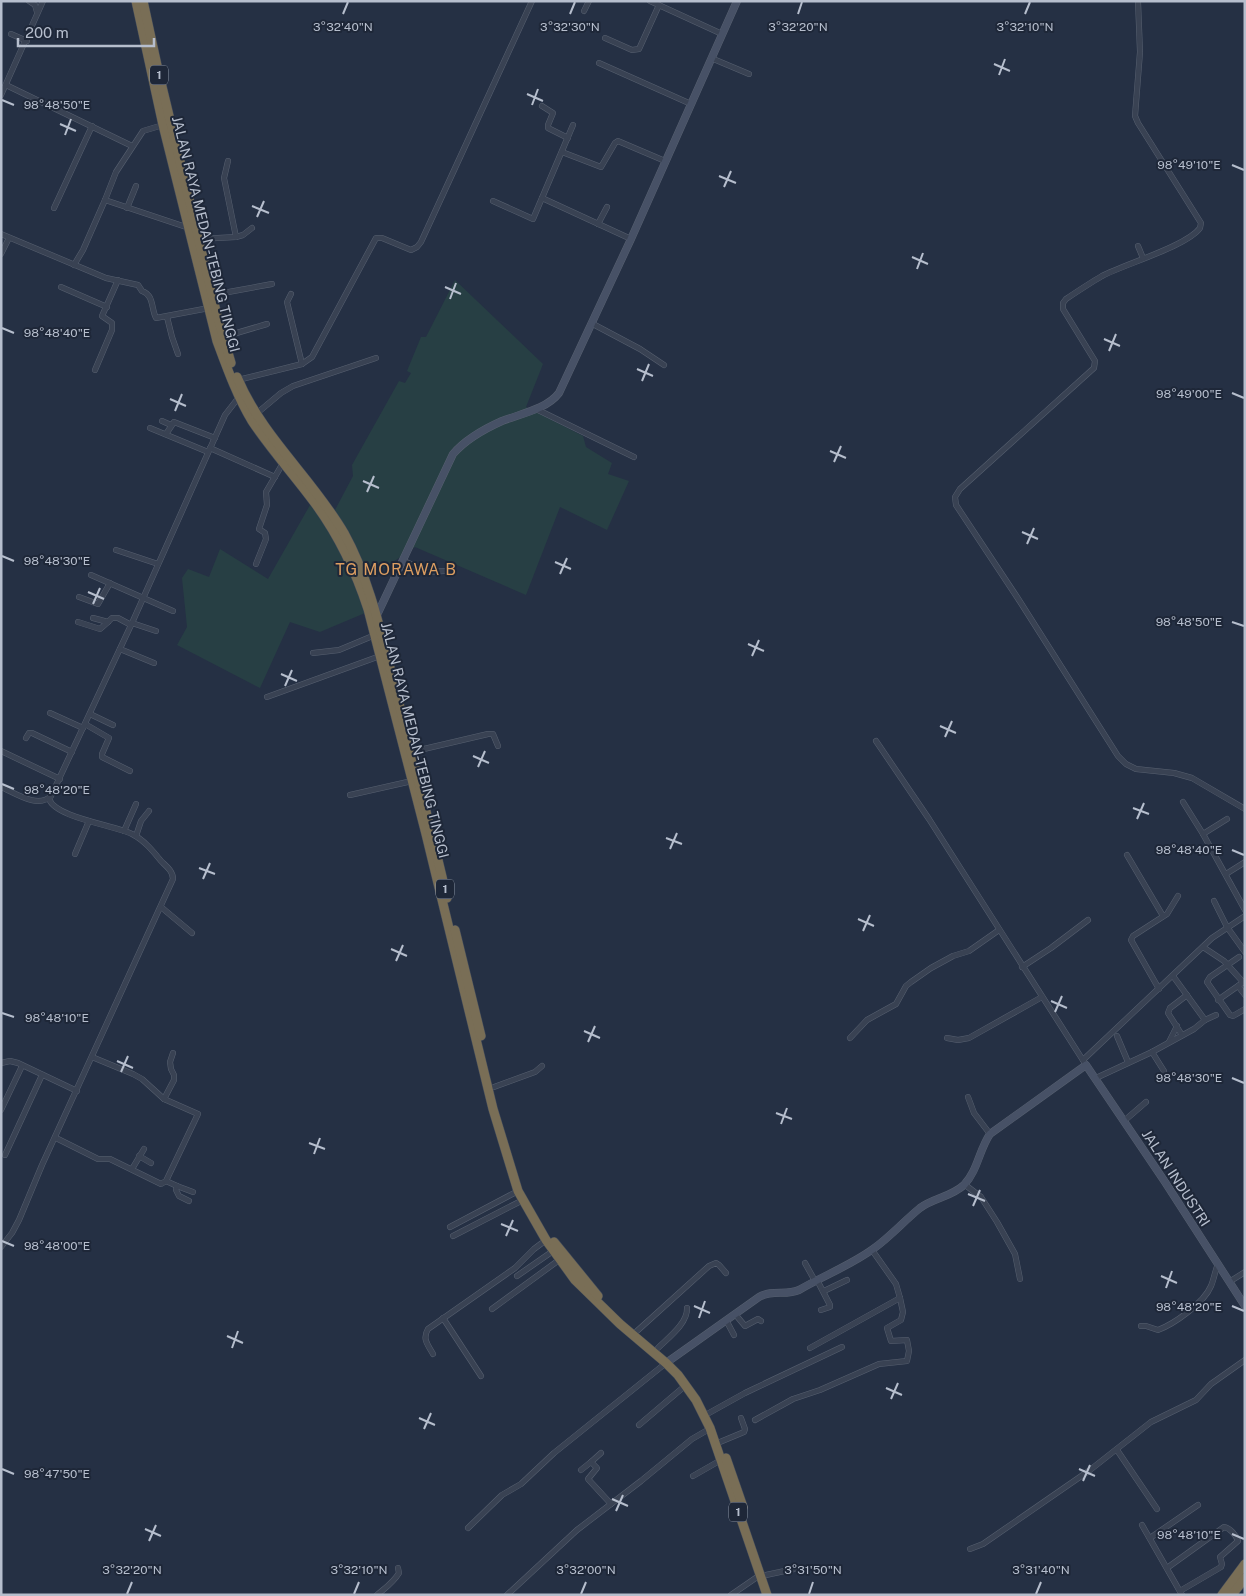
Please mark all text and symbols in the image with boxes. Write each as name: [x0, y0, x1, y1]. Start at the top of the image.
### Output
scale bar: [18, 15, 154, 47]
text: 3°32'40"N: [313, 20, 373, 34]
text: 3°32'30"N: [540, 20, 600, 34]
text: 3°32'20"N: [768, 20, 828, 34]
text: 3°32'10"N: [996, 20, 1054, 34]
text: 200 m: [25, 24, 69, 41]
road number: 1: [150, 66, 168, 84]
text: 98°48'50"E: [24, 98, 90, 112]
street label: JALAN RAYA MEDAN-TEBING TINGGI: [169, 114, 243, 354]
text: 98°49'10"E: [1157, 158, 1221, 172]
text: 98°48'40"E: [24, 326, 90, 340]
text: 98°49'00"E: [1156, 387, 1222, 401]
text: 98°48'30"E: [24, 554, 90, 568]
district label: TG MORAWA B: [335, 560, 457, 579]
text: 98°48'50"E: [1156, 615, 1222, 629]
street label: JALAN RAYA MEDAN-TEBING TINGGI: [378, 620, 452, 860]
text: 98°48'20"E: [24, 783, 90, 797]
text: 98°48'40"E: [1156, 843, 1222, 857]
road number: 1: [436, 880, 454, 899]
text: 98°48'10"E: [25, 1011, 89, 1025]
text: 98°48'30"E: [1156, 1071, 1222, 1085]
street label: JALAN INDUSTRI: [1139, 1127, 1213, 1229]
text: 98°48'00"E: [24, 1239, 90, 1253]
text: 98°48'20"E: [1156, 1300, 1222, 1314]
text: 98°47'50"E: [24, 1467, 90, 1481]
road number: 1: [729, 1502, 747, 1521]
text: 98°48'10"E: [1157, 1528, 1221, 1542]
text: 3°32'20"N: [102, 1563, 162, 1577]
text: 3°32'10"N: [330, 1563, 388, 1577]
text: 3°32'00"N: [556, 1563, 616, 1577]
text: 3°31'50"N: [784, 1563, 842, 1577]
text: 3°31'40"N: [1012, 1563, 1070, 1577]

